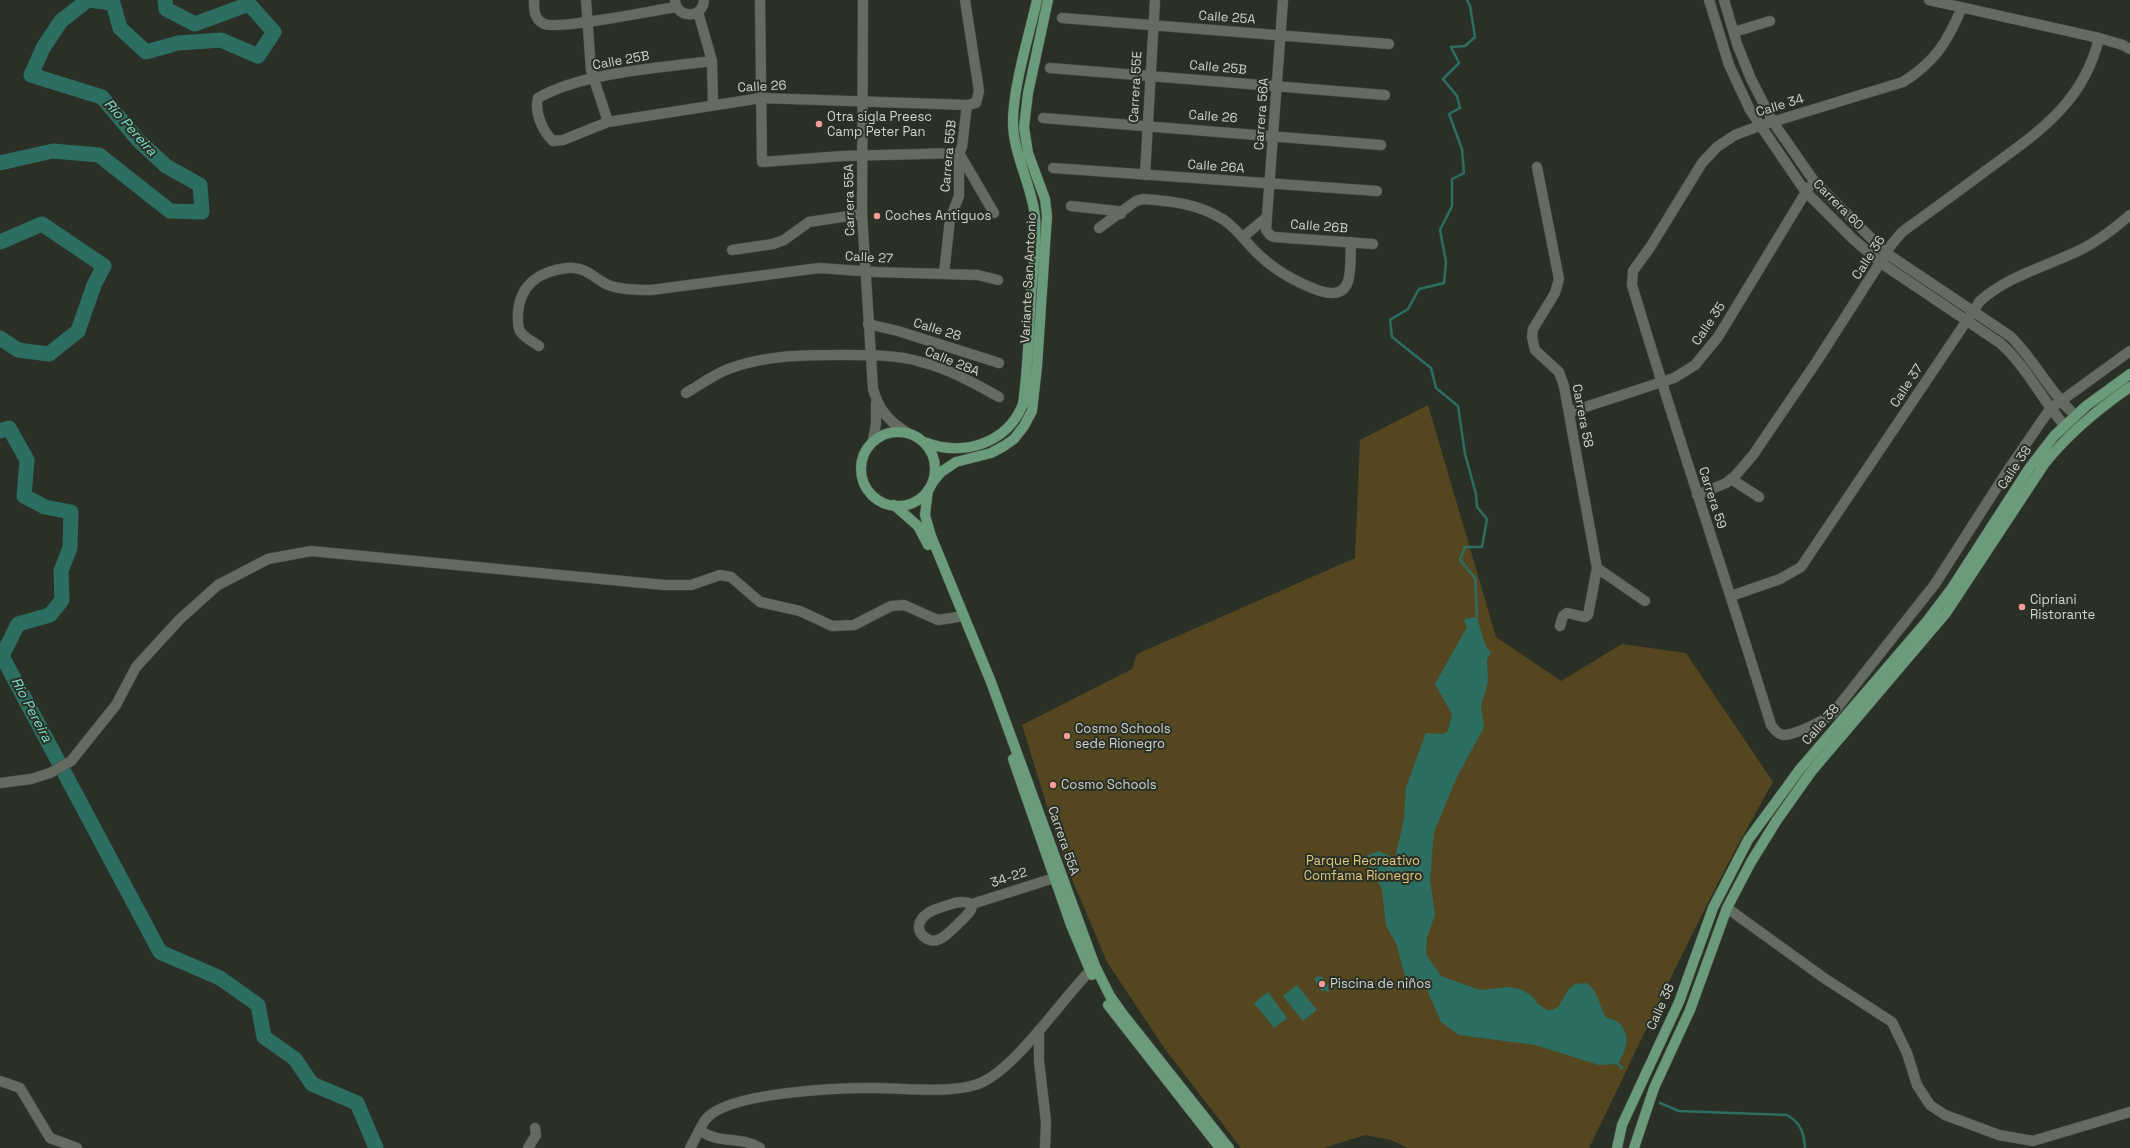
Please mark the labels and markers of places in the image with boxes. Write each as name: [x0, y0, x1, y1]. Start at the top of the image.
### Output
place label: Otra sigla Preesc Camp Peter Pan: [827, 109, 932, 140]
marker: Otra sigla Preesc Camp Peter Pan: [814, 119, 824, 129]
place label: Coches Antiguos: [885, 208, 991, 224]
marker: Coches Antiguos: [872, 211, 882, 221]
place label: Cipriani Ristorante: [2030, 592, 2095, 623]
marker: Cipriani Ristorante: [2017, 602, 2027, 612]
place label: Cosmo Schools sede Rionegro: [1075, 721, 1171, 752]
marker: Cosmo Schools sede Rionegro: [1062, 731, 1072, 741]
place label: Cosmo Schools: [1061, 777, 1157, 793]
marker: Cosmo Schools: [1048, 780, 1058, 790]
place label: Piscina de niños: [1330, 976, 1431, 992]
marker: Piscina de niños: [1317, 979, 1327, 989]

